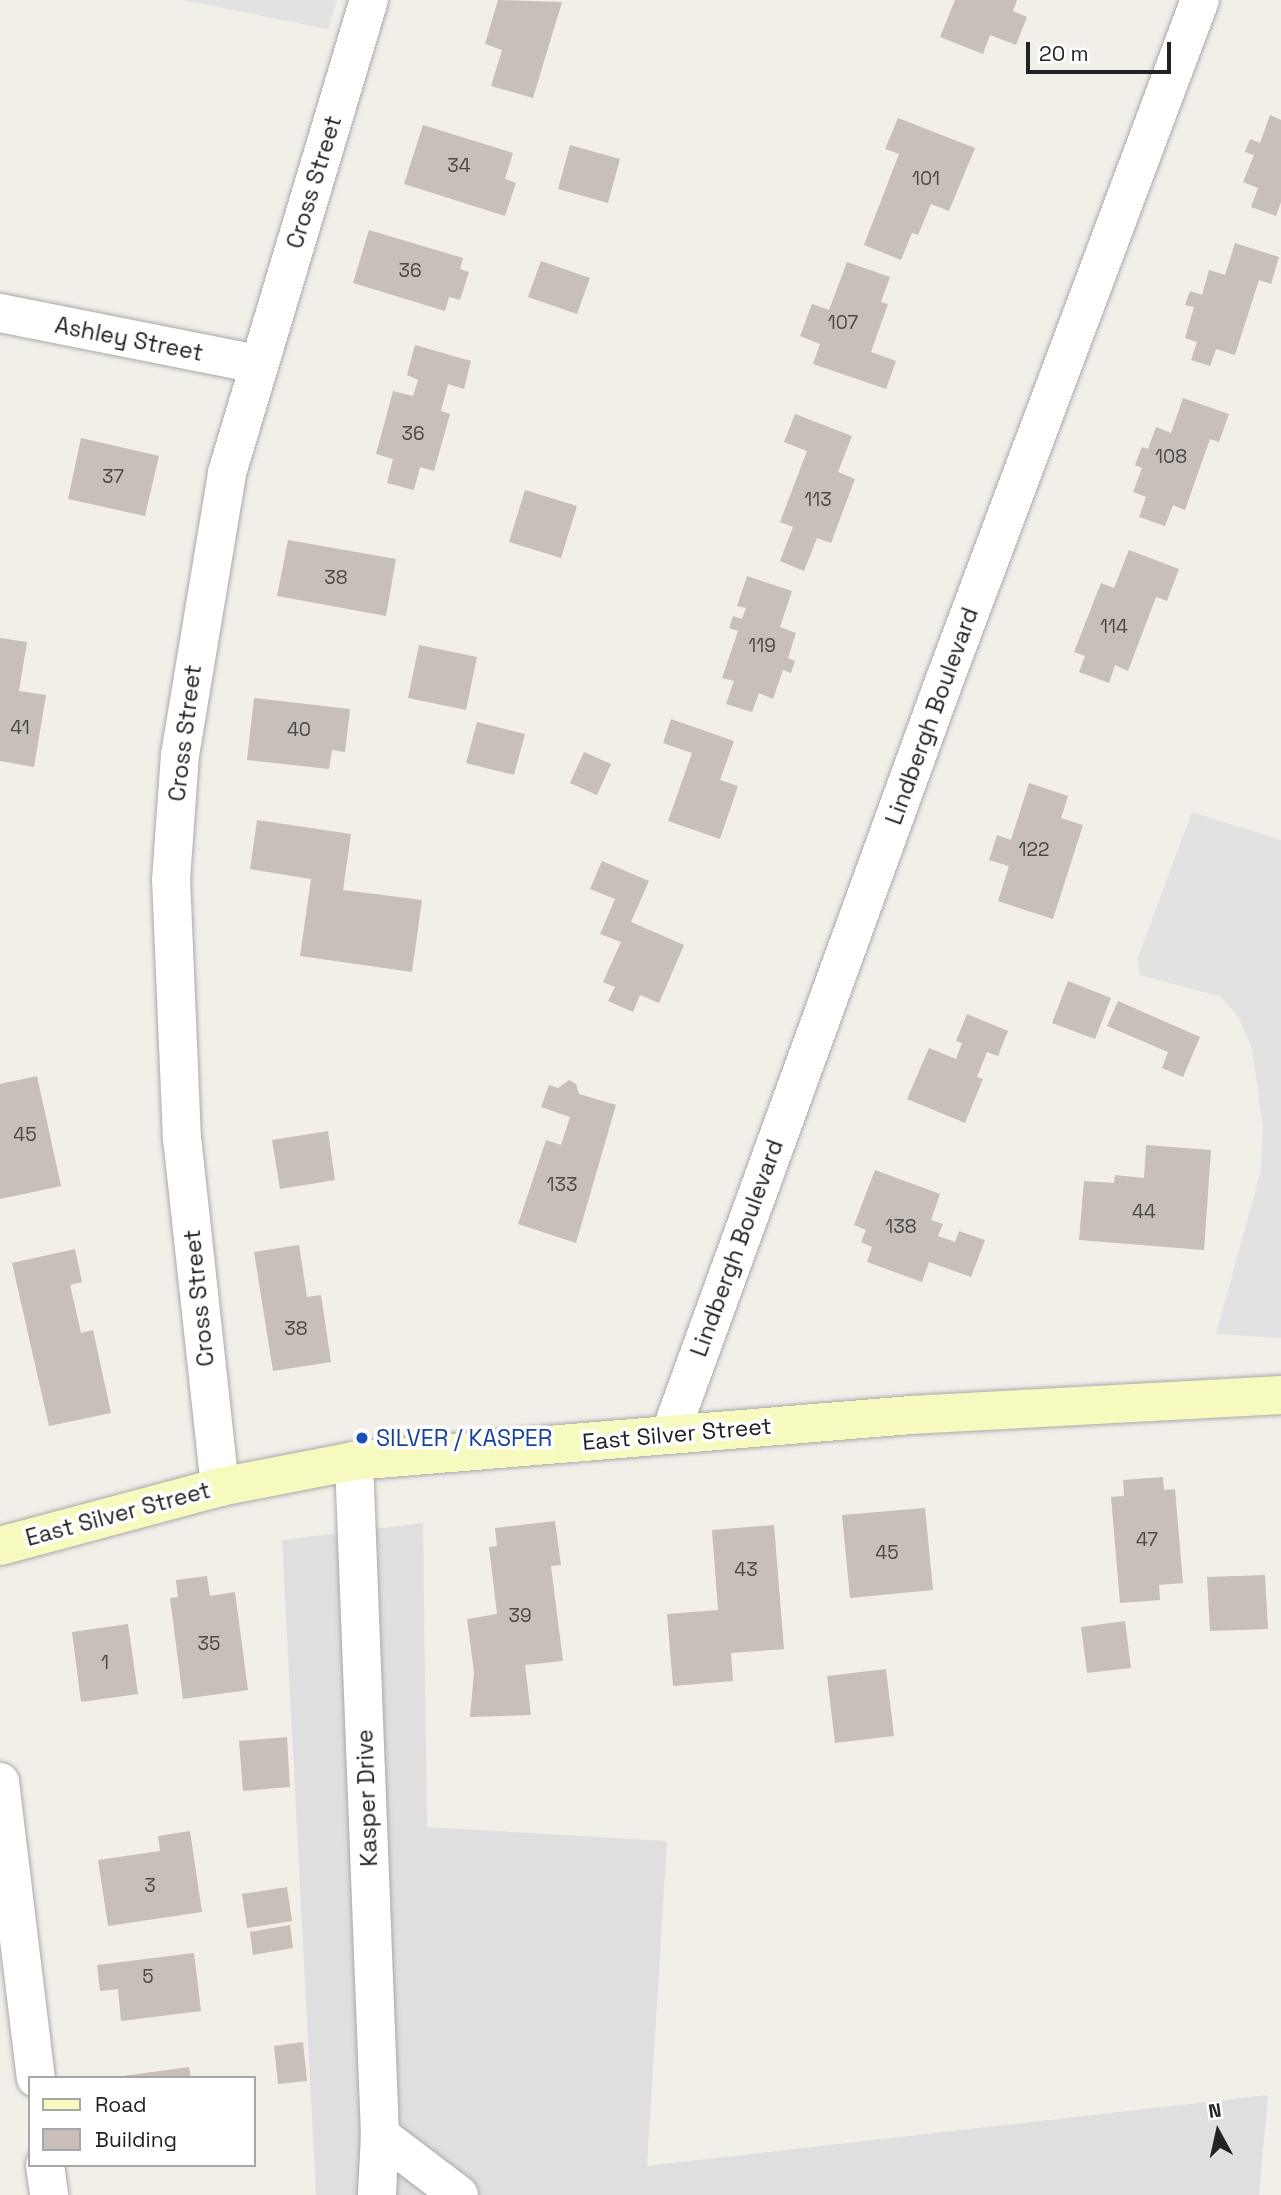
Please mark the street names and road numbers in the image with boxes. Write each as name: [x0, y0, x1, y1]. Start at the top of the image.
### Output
street label: Cross Street: [281, 112, 347, 252]
street label: Ashley Street: [53, 311, 205, 367]
street label: Lindbergh Boulevard: [880, 604, 984, 828]
street label: Cross Street: [163, 663, 207, 803]
street label: Lindbergh Boulevard: [685, 1136, 789, 1360]
street label: Cross Street: [178, 1228, 220, 1368]
street label: East Silver Street: [581, 1412, 773, 1456]
street label: East Silver Street: [23, 1476, 213, 1552]
street label: Kasper Drive: [351, 1729, 383, 1867]

